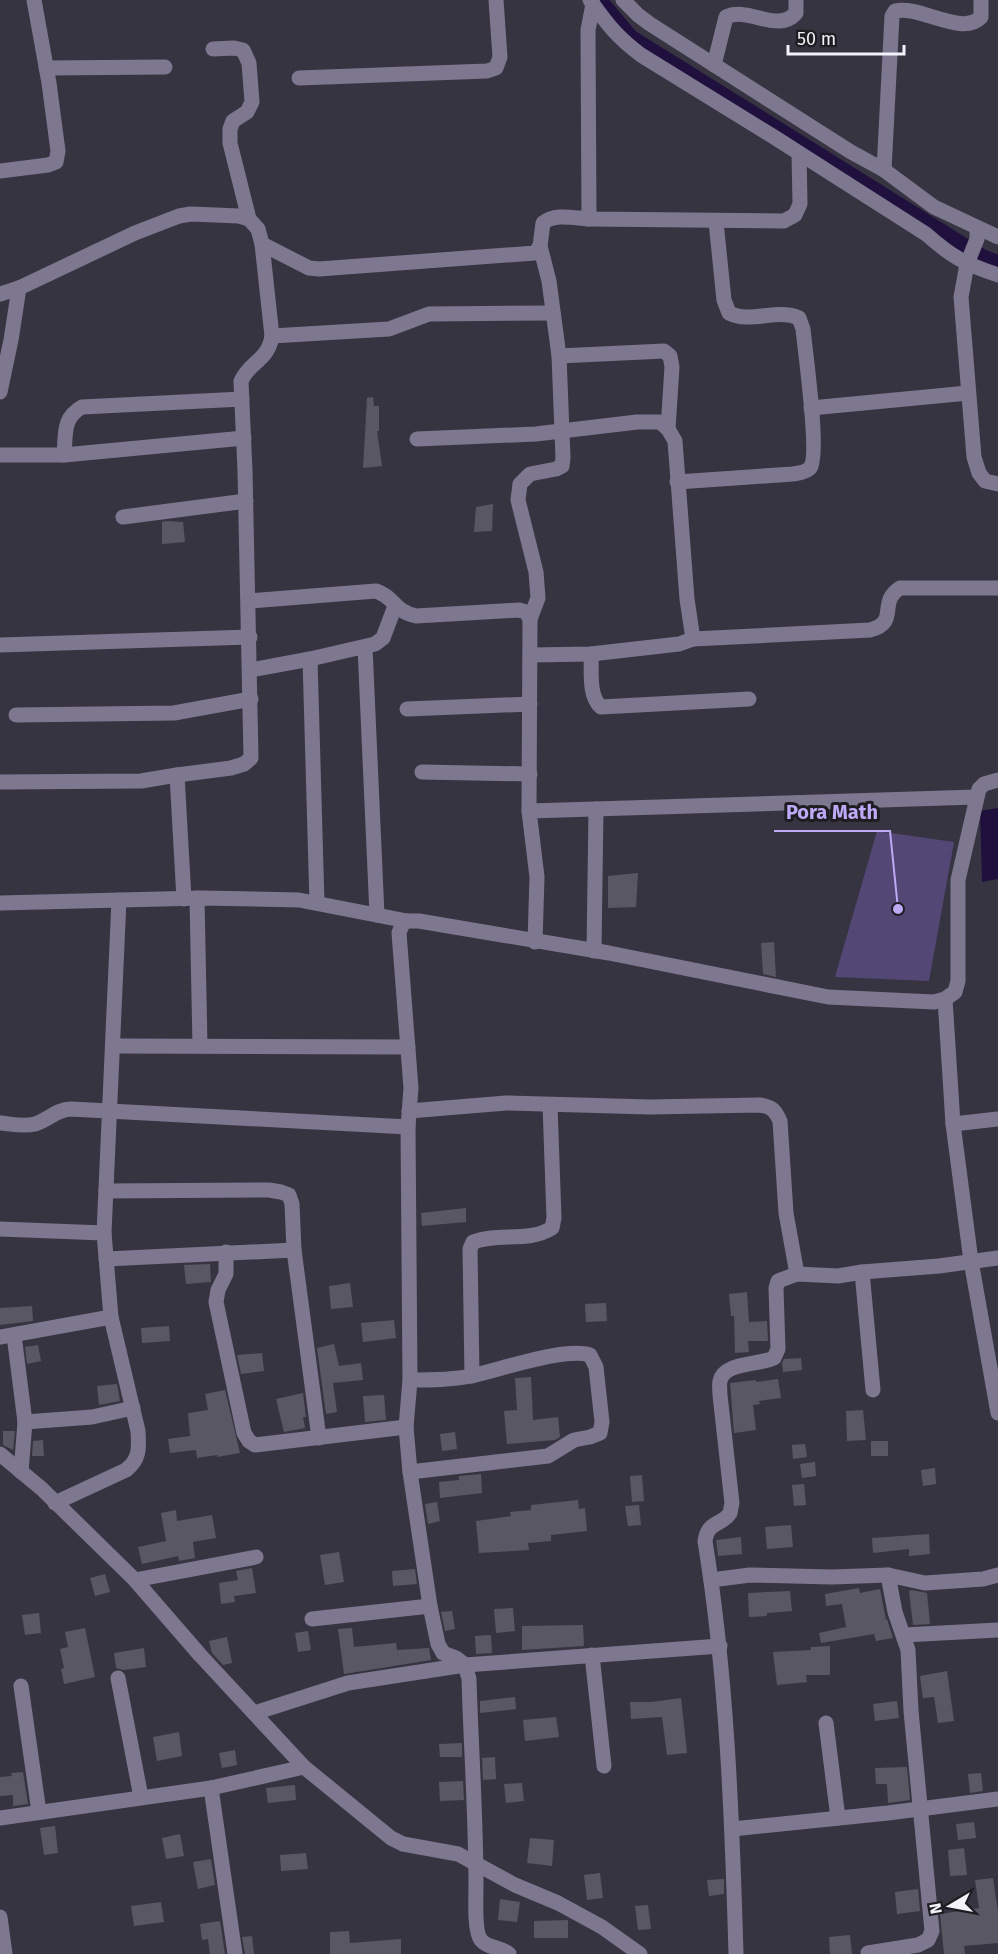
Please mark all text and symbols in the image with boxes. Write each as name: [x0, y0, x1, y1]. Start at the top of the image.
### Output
scale bar: [788, 18, 904, 56]
text: 50 m: [797, 28, 836, 50]
callout: Pora Math: [774, 793, 890, 831]
text: Pora Math: [786, 800, 878, 824]
north arrow: [920, 1876, 980, 1936]
text: N: [925, 1902, 946, 1915]

